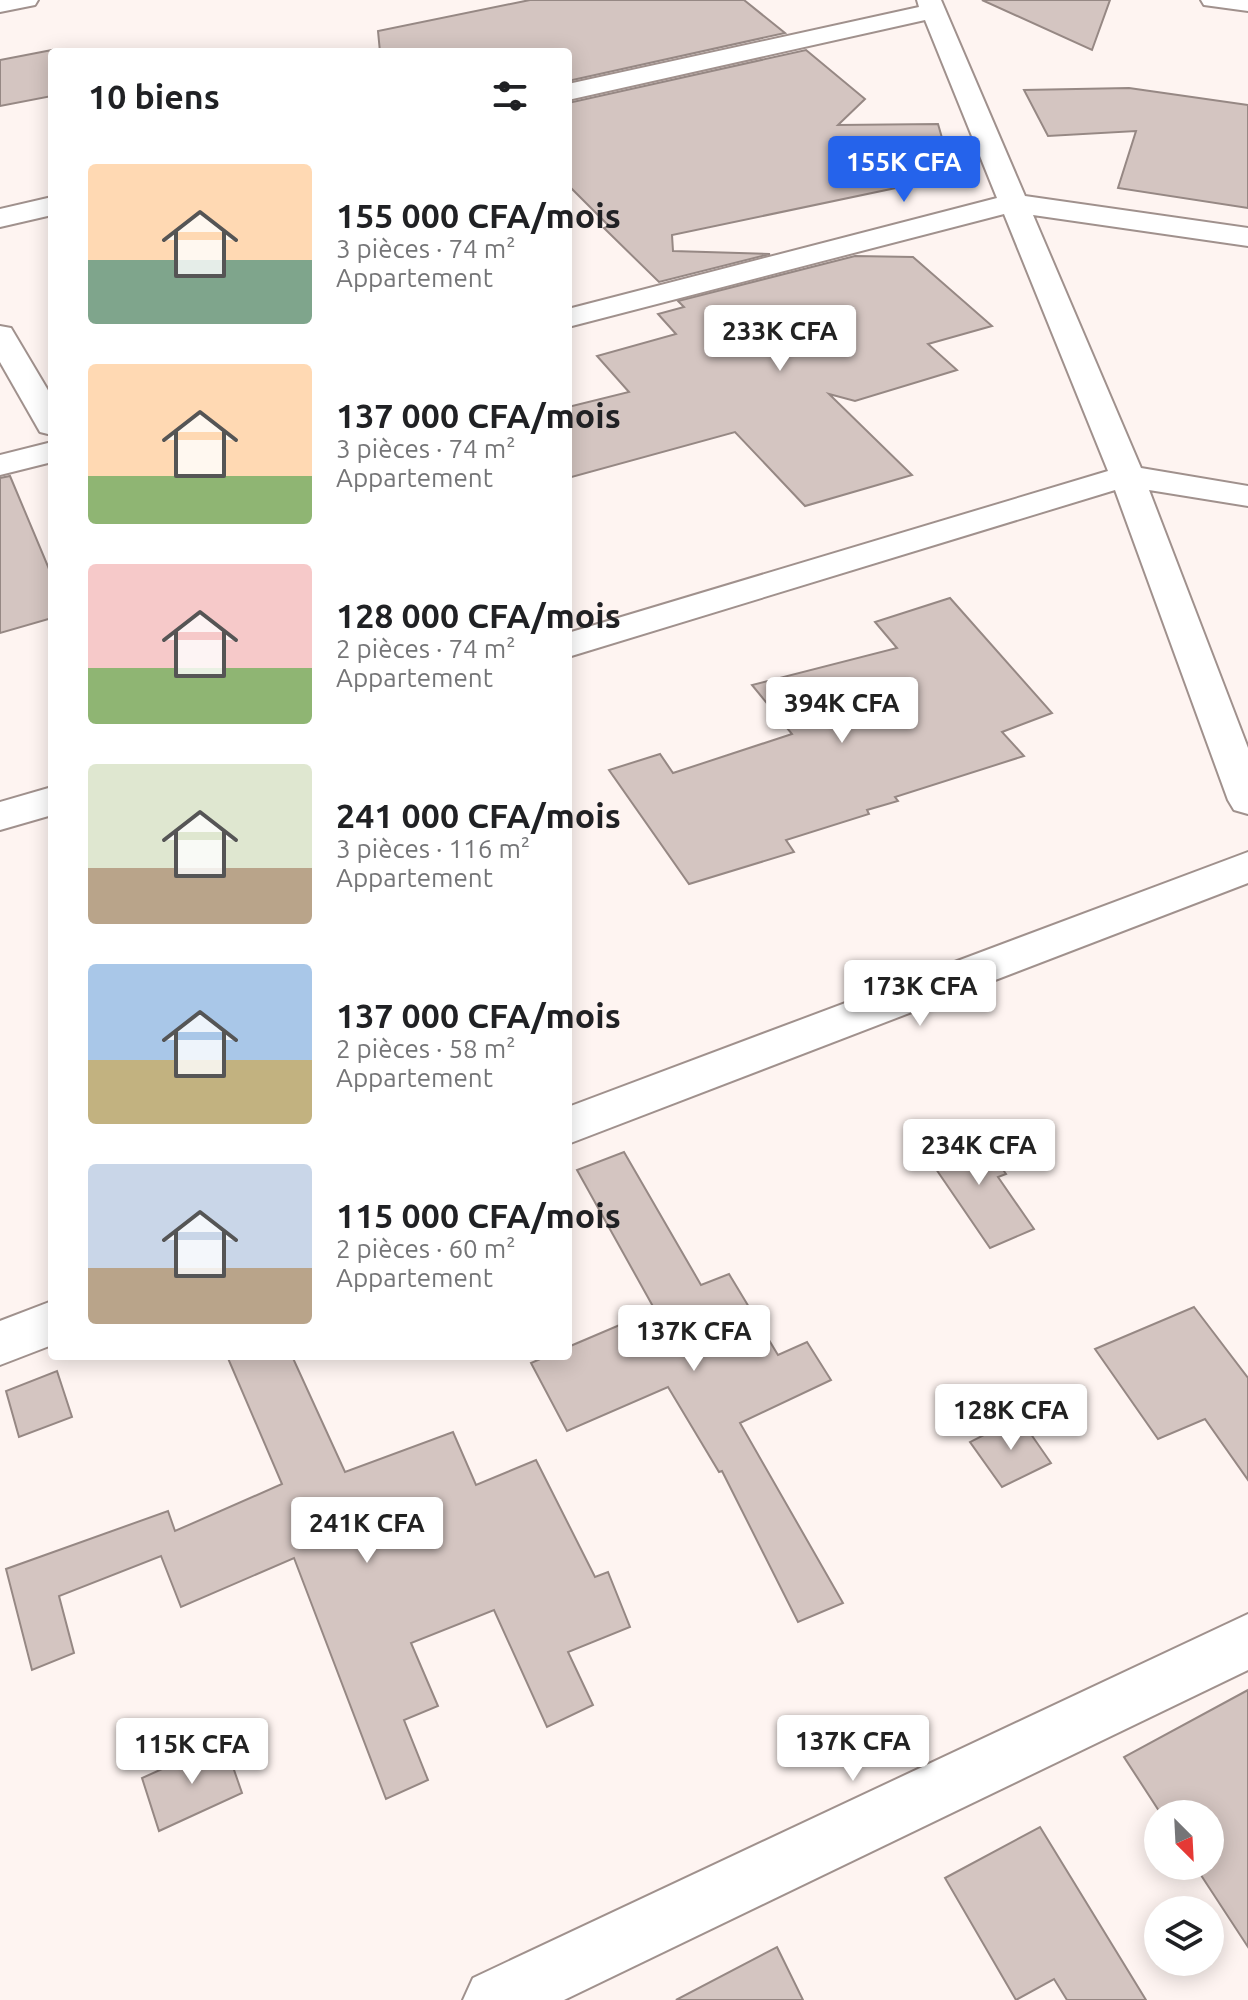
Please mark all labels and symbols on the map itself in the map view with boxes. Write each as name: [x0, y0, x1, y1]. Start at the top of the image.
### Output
pin: 155K CFA: [821, 136, 987, 204]
pin: 233K CFA: [697, 305, 863, 373]
pin: 394K CFA: [759, 677, 925, 745]
pin: 173K CFA: [837, 960, 1003, 1028]
pin: 234K CFA: [896, 1119, 1062, 1187]
pin: 137K CFA: [611, 1305, 777, 1373]
pin: 128K CFA: [928, 1384, 1094, 1452]
pin: 241K CFA: [284, 1497, 450, 1565]
pin: 137K CFA: [770, 1715, 936, 1783]
pin: 115K CFA: [109, 1718, 275, 1786]
north arrow: [1144, 1800, 1224, 1880]

